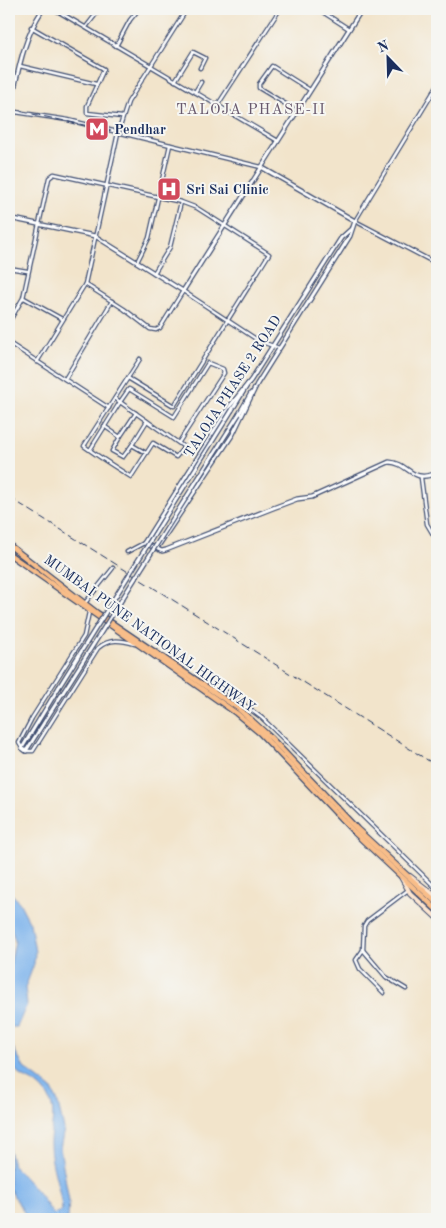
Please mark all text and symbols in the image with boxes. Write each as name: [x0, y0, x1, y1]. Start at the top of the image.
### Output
north arrow: [364, 32, 414, 82]
text: N: [376, 38, 391, 55]
district label: TALOJA PHASE-II: [176, 103, 326, 118]
metro station icon: Pendhar: [84, 116, 110, 142]
place label: Pendhar: [114, 123, 166, 137]
hospital icon: Sri Sai Clinic: [156, 176, 182, 202]
place label: Sri Sai Clinic: [186, 183, 269, 197]
street label: TALOJA PHASE 2 ROAD: [182, 313, 284, 460]
street label: MUMBAI PUNE NATIONAL HIGHWAY: [41, 553, 258, 715]

